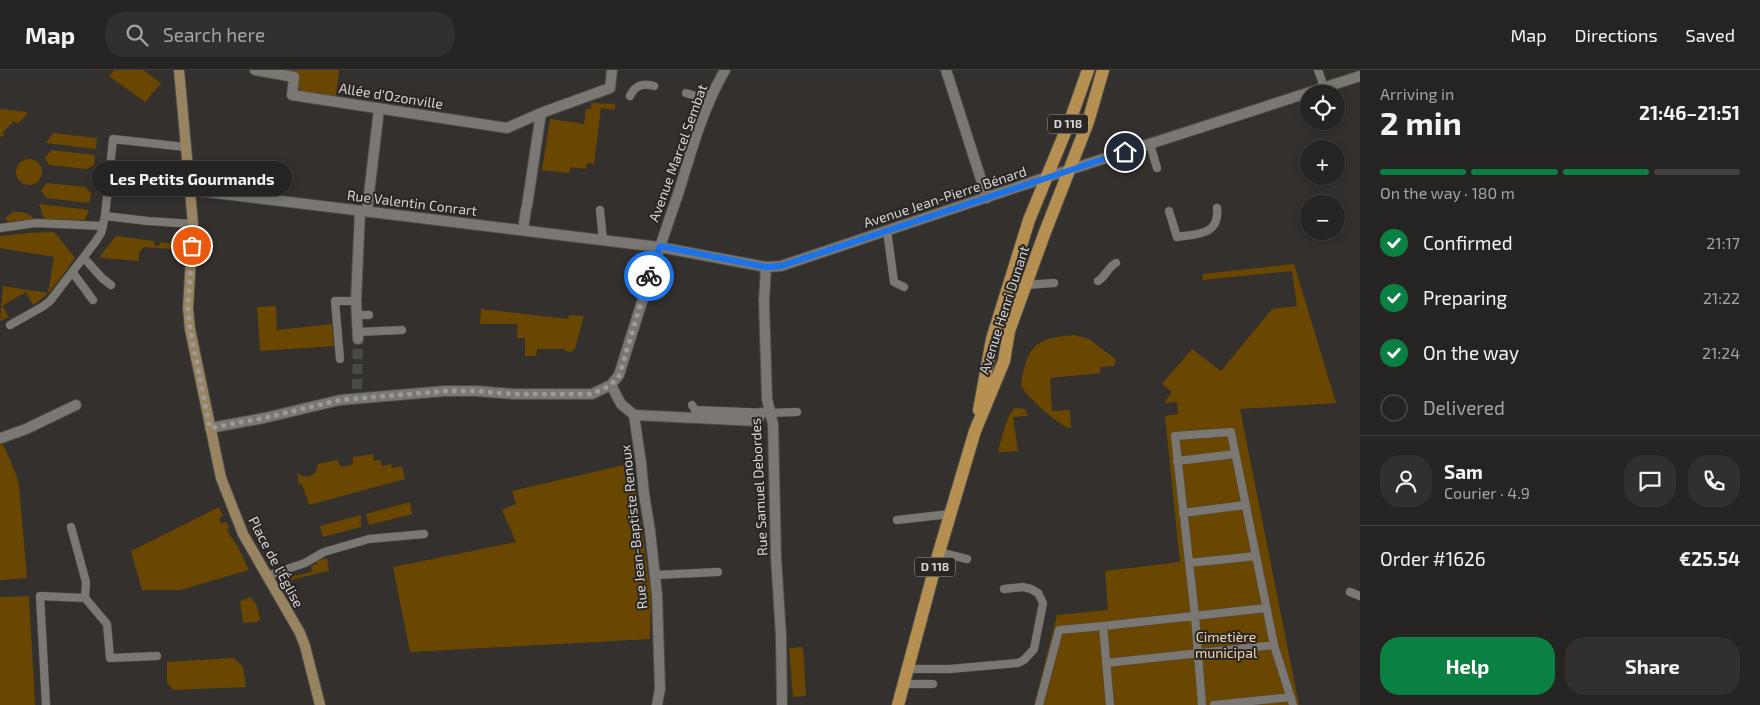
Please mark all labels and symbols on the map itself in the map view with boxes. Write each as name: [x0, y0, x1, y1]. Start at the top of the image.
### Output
street label: Allée d'Ozonville: [338, 79, 444, 112]
street label: Avenue Marcel Sembat: [645, 82, 710, 224]
road number: D 118: [1048, 114, 1088, 134]
pin: [1104, 131, 1146, 173]
callout: Les Petits Gourmands: [92, 161, 292, 196]
street label: Avenue Jean-Pierre Bénard: [861, 162, 1029, 231]
street label: Rue Valentin Conrart: [346, 186, 478, 219]
pin: [171, 225, 213, 267]
street label: Avenue Henri Dunant: [975, 244, 1032, 376]
courier: [624, 251, 674, 301]
street label: Rue Samuel Debordes: [746, 417, 771, 557]
street label: Rue Jean-Baptiste Renoux: [616, 443, 651, 610]
street label: Place de l'Église: [245, 513, 308, 610]
road number: D 118: [915, 558, 955, 577]
park label: Cimetière municipal: [1195, 628, 1258, 661]

